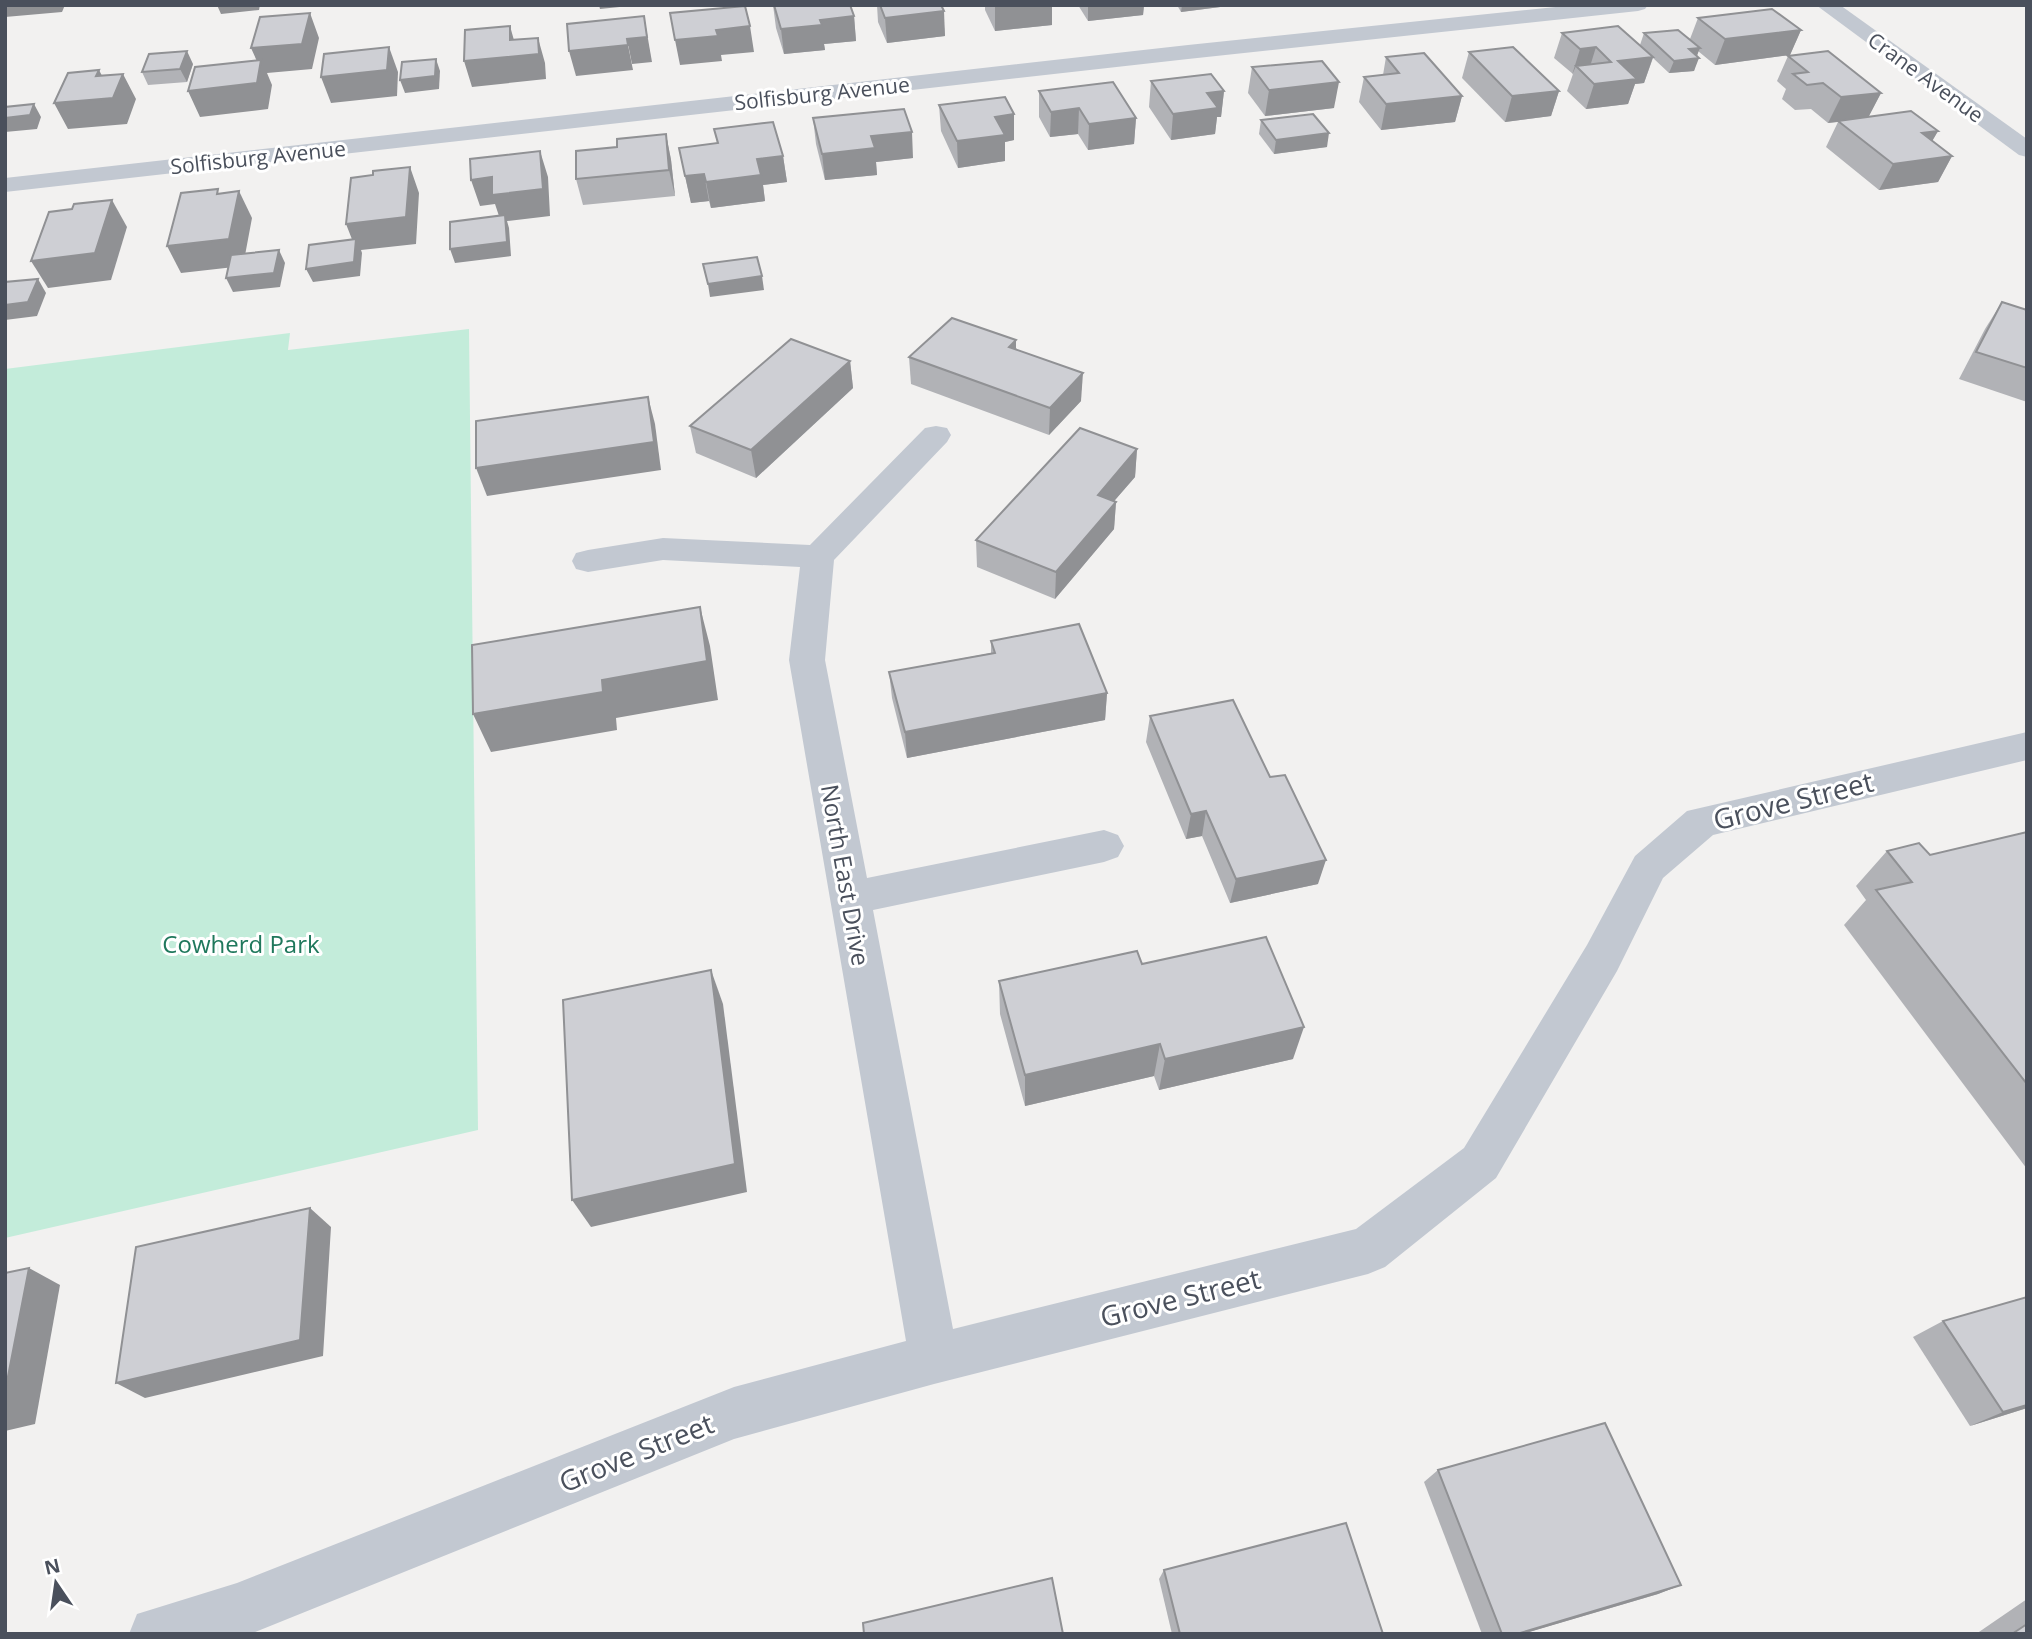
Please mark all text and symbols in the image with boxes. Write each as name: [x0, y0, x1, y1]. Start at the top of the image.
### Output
street label: Crane Avenue: [1862, 25, 1990, 129]
street label: Solfisburg Avenue: [733, 70, 911, 116]
street label: Solfisburg Avenue: [169, 134, 347, 180]
street label: Grove Street: [1709, 762, 1877, 838]
street label: North East Drive: [814, 782, 878, 968]
park label: Cowherd Park: [162, 927, 320, 960]
street label: Grove Street: [1096, 1259, 1264, 1335]
street label: Grove Street: [553, 1404, 719, 1500]
north arrow: [21, 1548, 91, 1618]
text: N: [42, 1552, 63, 1581]

